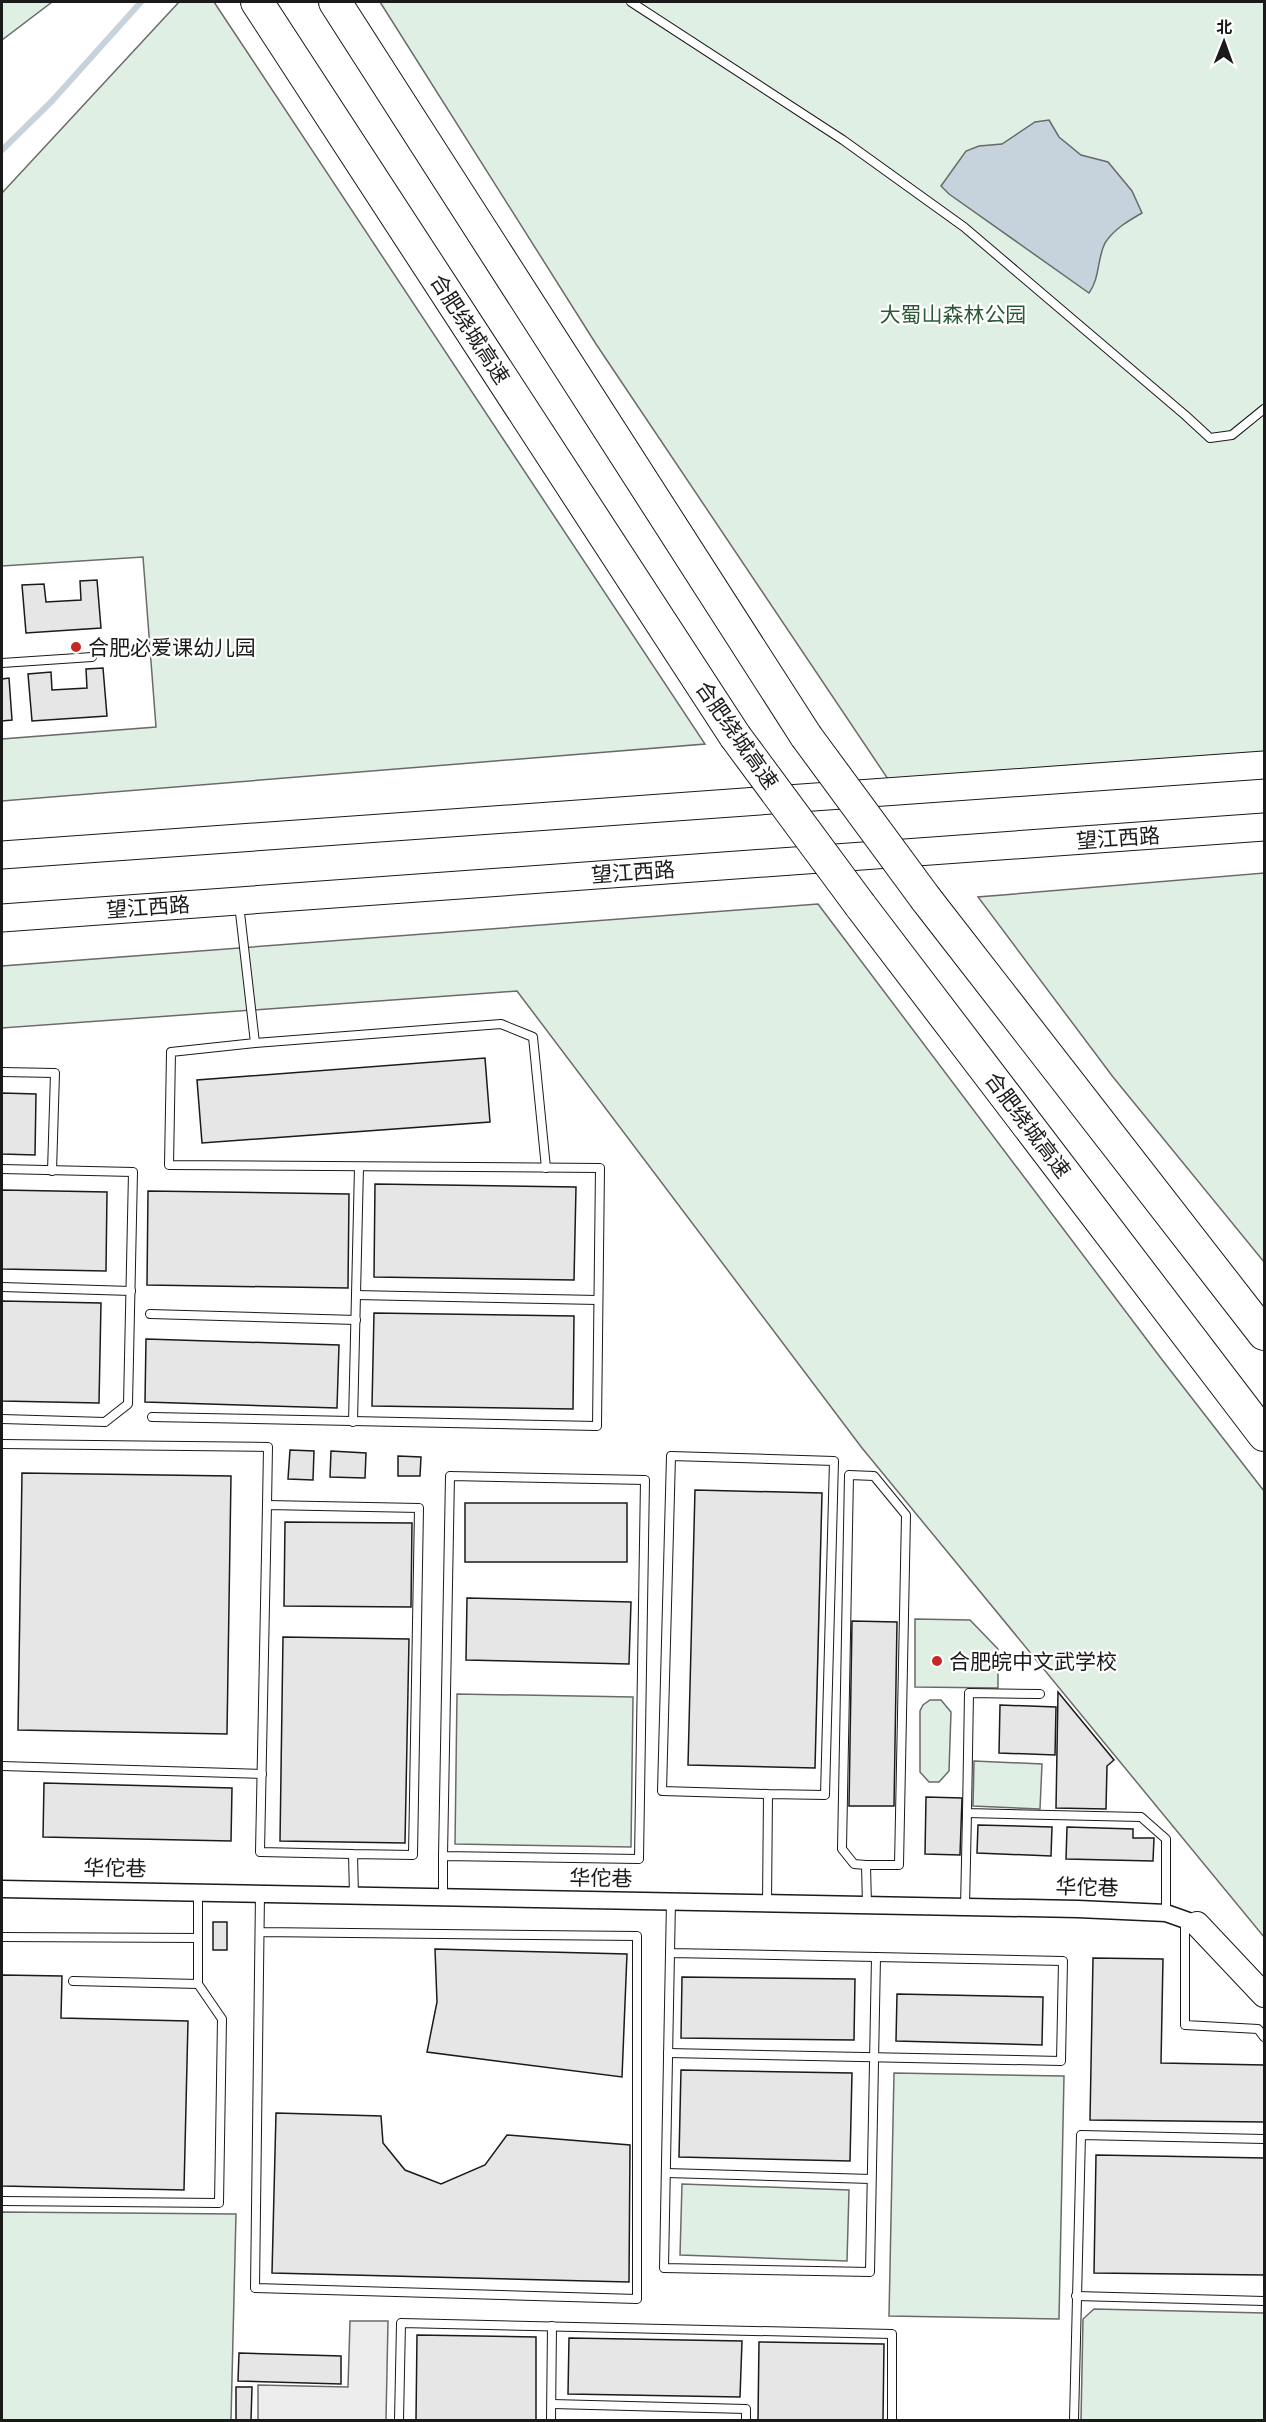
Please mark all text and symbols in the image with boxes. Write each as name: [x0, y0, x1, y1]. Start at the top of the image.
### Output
north arrow: [1194, 12, 1254, 72]
text: 北: [1216, 16, 1232, 38]
street label: 合肥绕城高速: [424, 268, 516, 390]
park label: 大蜀山森林公园: [880, 300, 1027, 329]
place label: 合肥必爱课幼儿园: [88, 633, 256, 662]
marker: 合肥必爱课幼儿园: [69, 640, 83, 654]
street label: 合肥绕城高速: [689, 675, 785, 795]
street label: 望江西路: [1075, 821, 1161, 855]
street label: 望江西路: [590, 855, 676, 889]
street label: 望江西路: [105, 890, 191, 924]
street label: 合肥绕城高速: [979, 1066, 1077, 1184]
place label: 合肥皖中文武学校: [949, 1647, 1117, 1676]
marker: 合肥皖中文武学校: [930, 1654, 944, 1668]
street label: 华佗巷: [83, 1853, 147, 1883]
street label: 华佗巷: [569, 1863, 633, 1893]
street label: 华佗巷: [1055, 1871, 1119, 1903]

